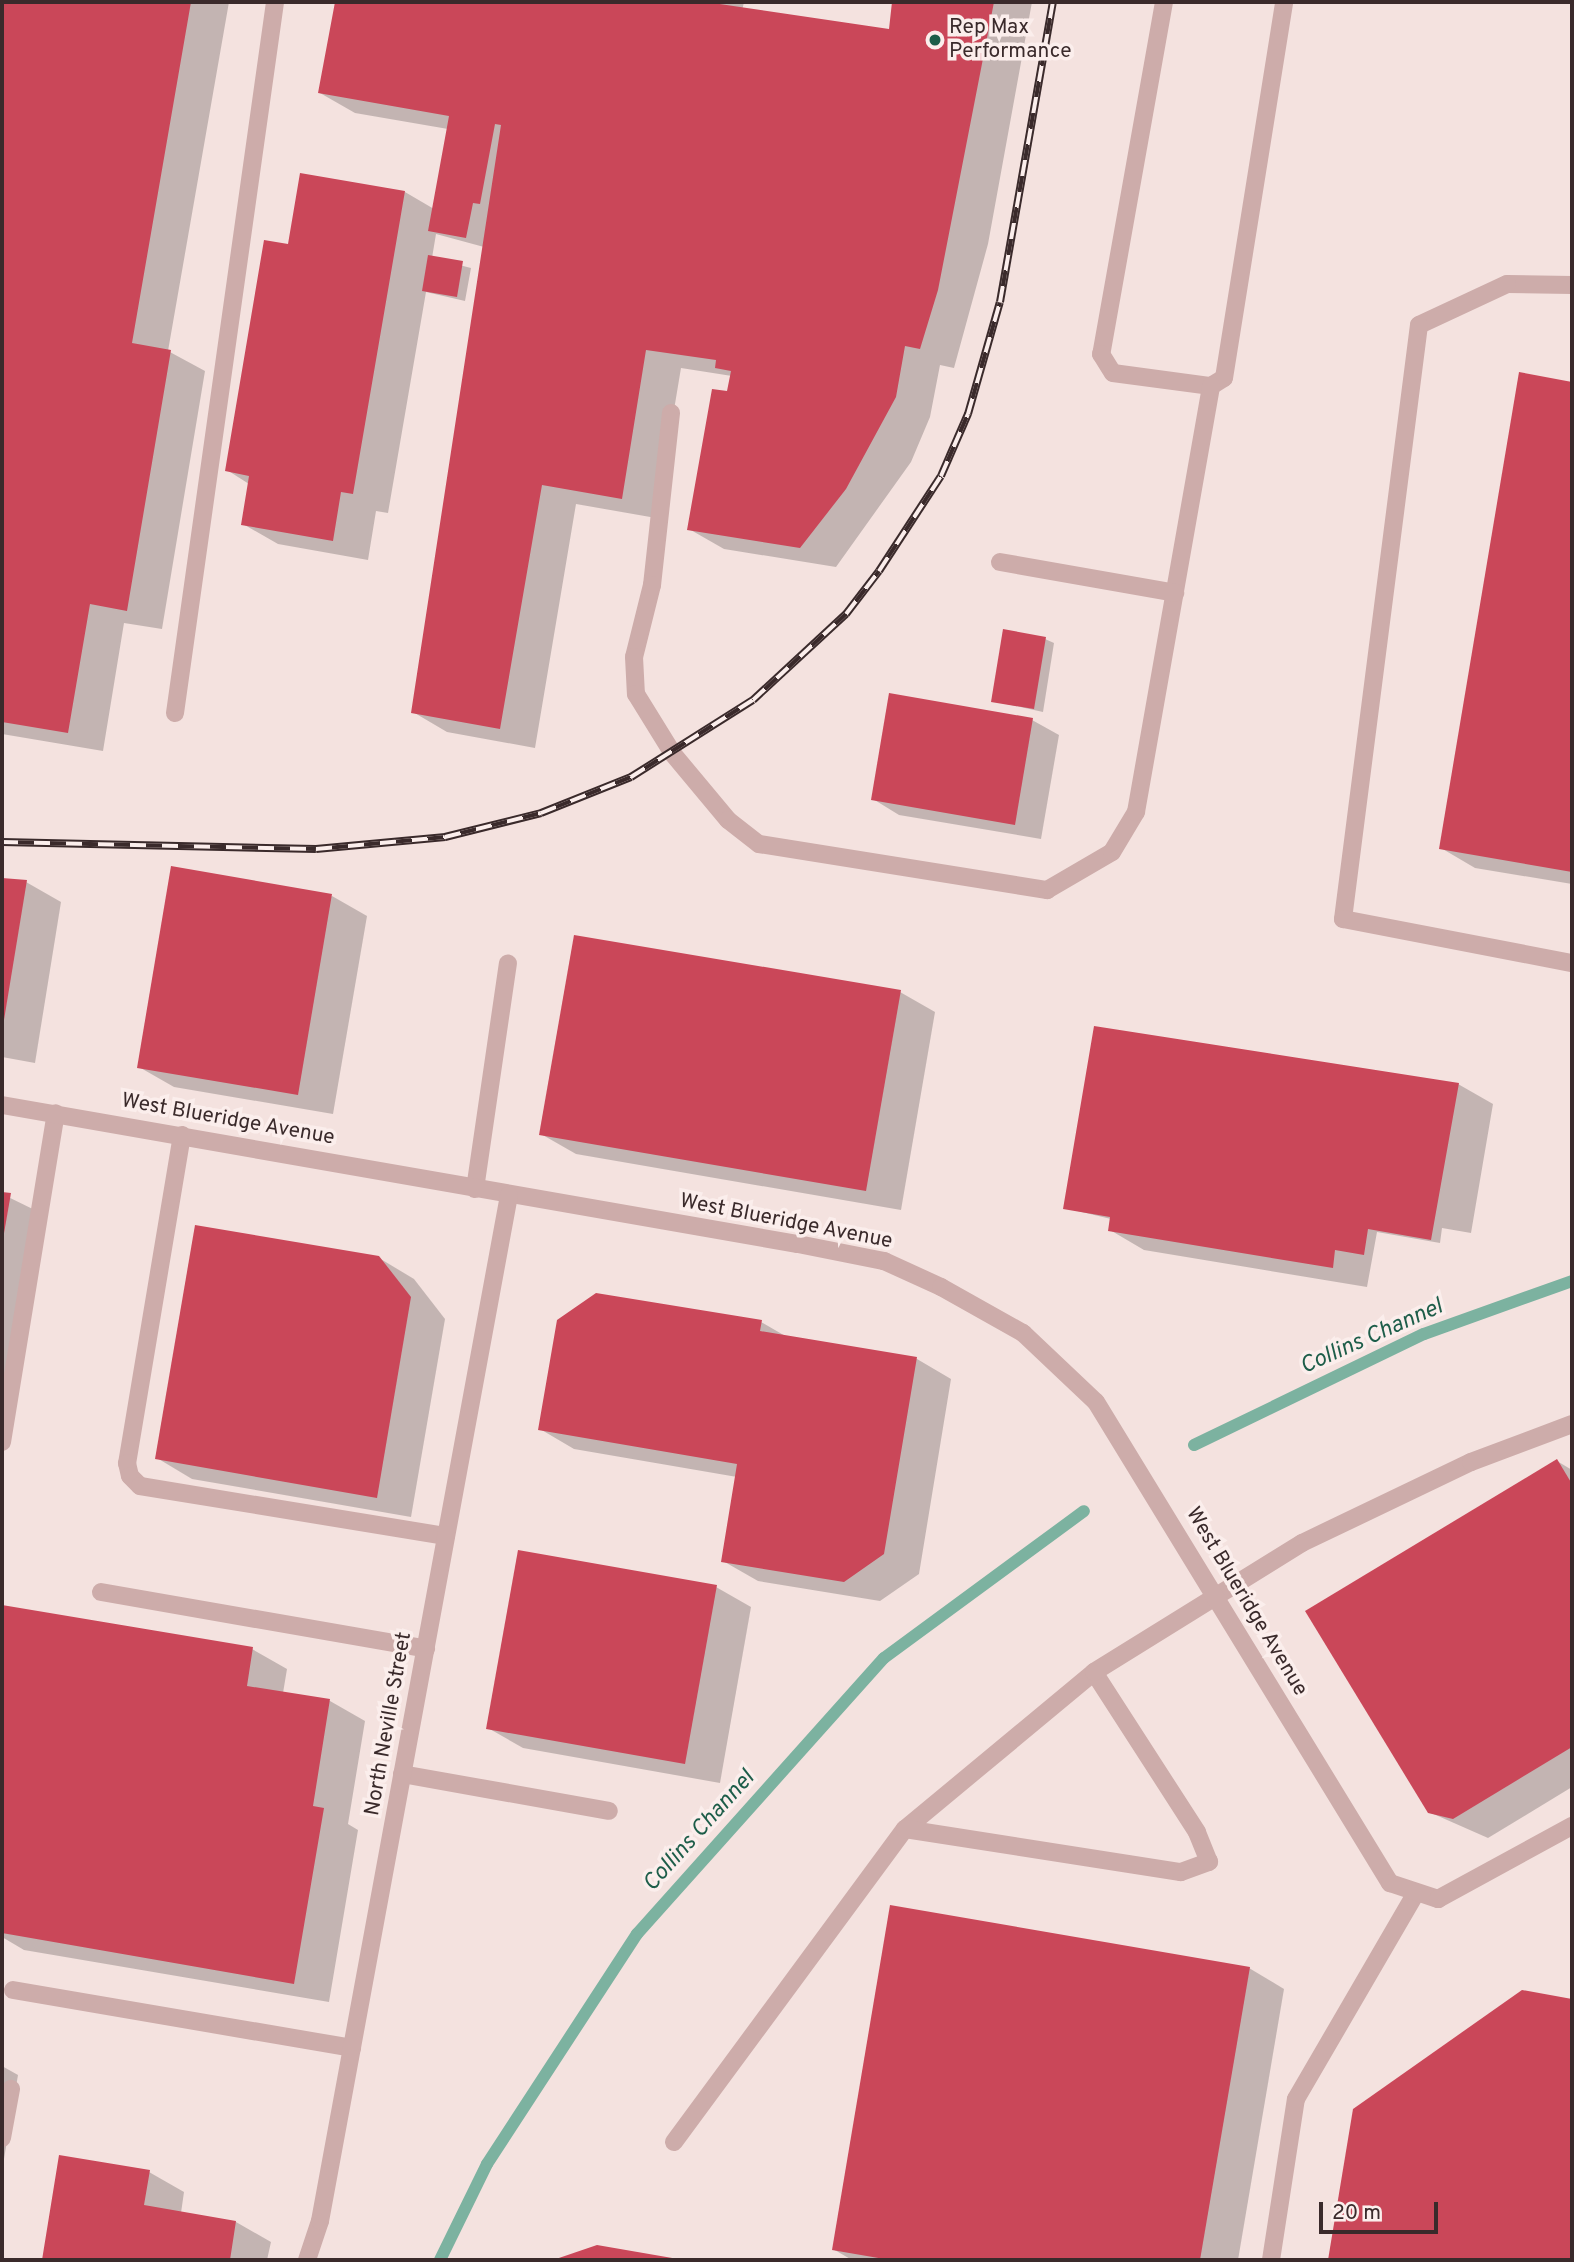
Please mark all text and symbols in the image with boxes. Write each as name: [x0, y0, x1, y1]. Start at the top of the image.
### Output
place label: Rep Max Performance: [949, 15, 1072, 65]
marker: Rep Max Performance: [927, 32, 943, 48]
street label: West Blueridge Avenue: [119, 1089, 337, 1151]
street label: West Blueridge Avenue: [677, 1189, 895, 1255]
water label: Collins Channel: [1296, 1294, 1448, 1382]
street label: West Blueridge Avenue: [1179, 1503, 1313, 1701]
street label: North Neville Street: [360, 1630, 418, 1818]
water label: Collins Channel: [638, 1766, 762, 1898]
scale bar: [1322, 2188, 1441, 2232]
text: 20 m: [1332, 2200, 1381, 2227]

